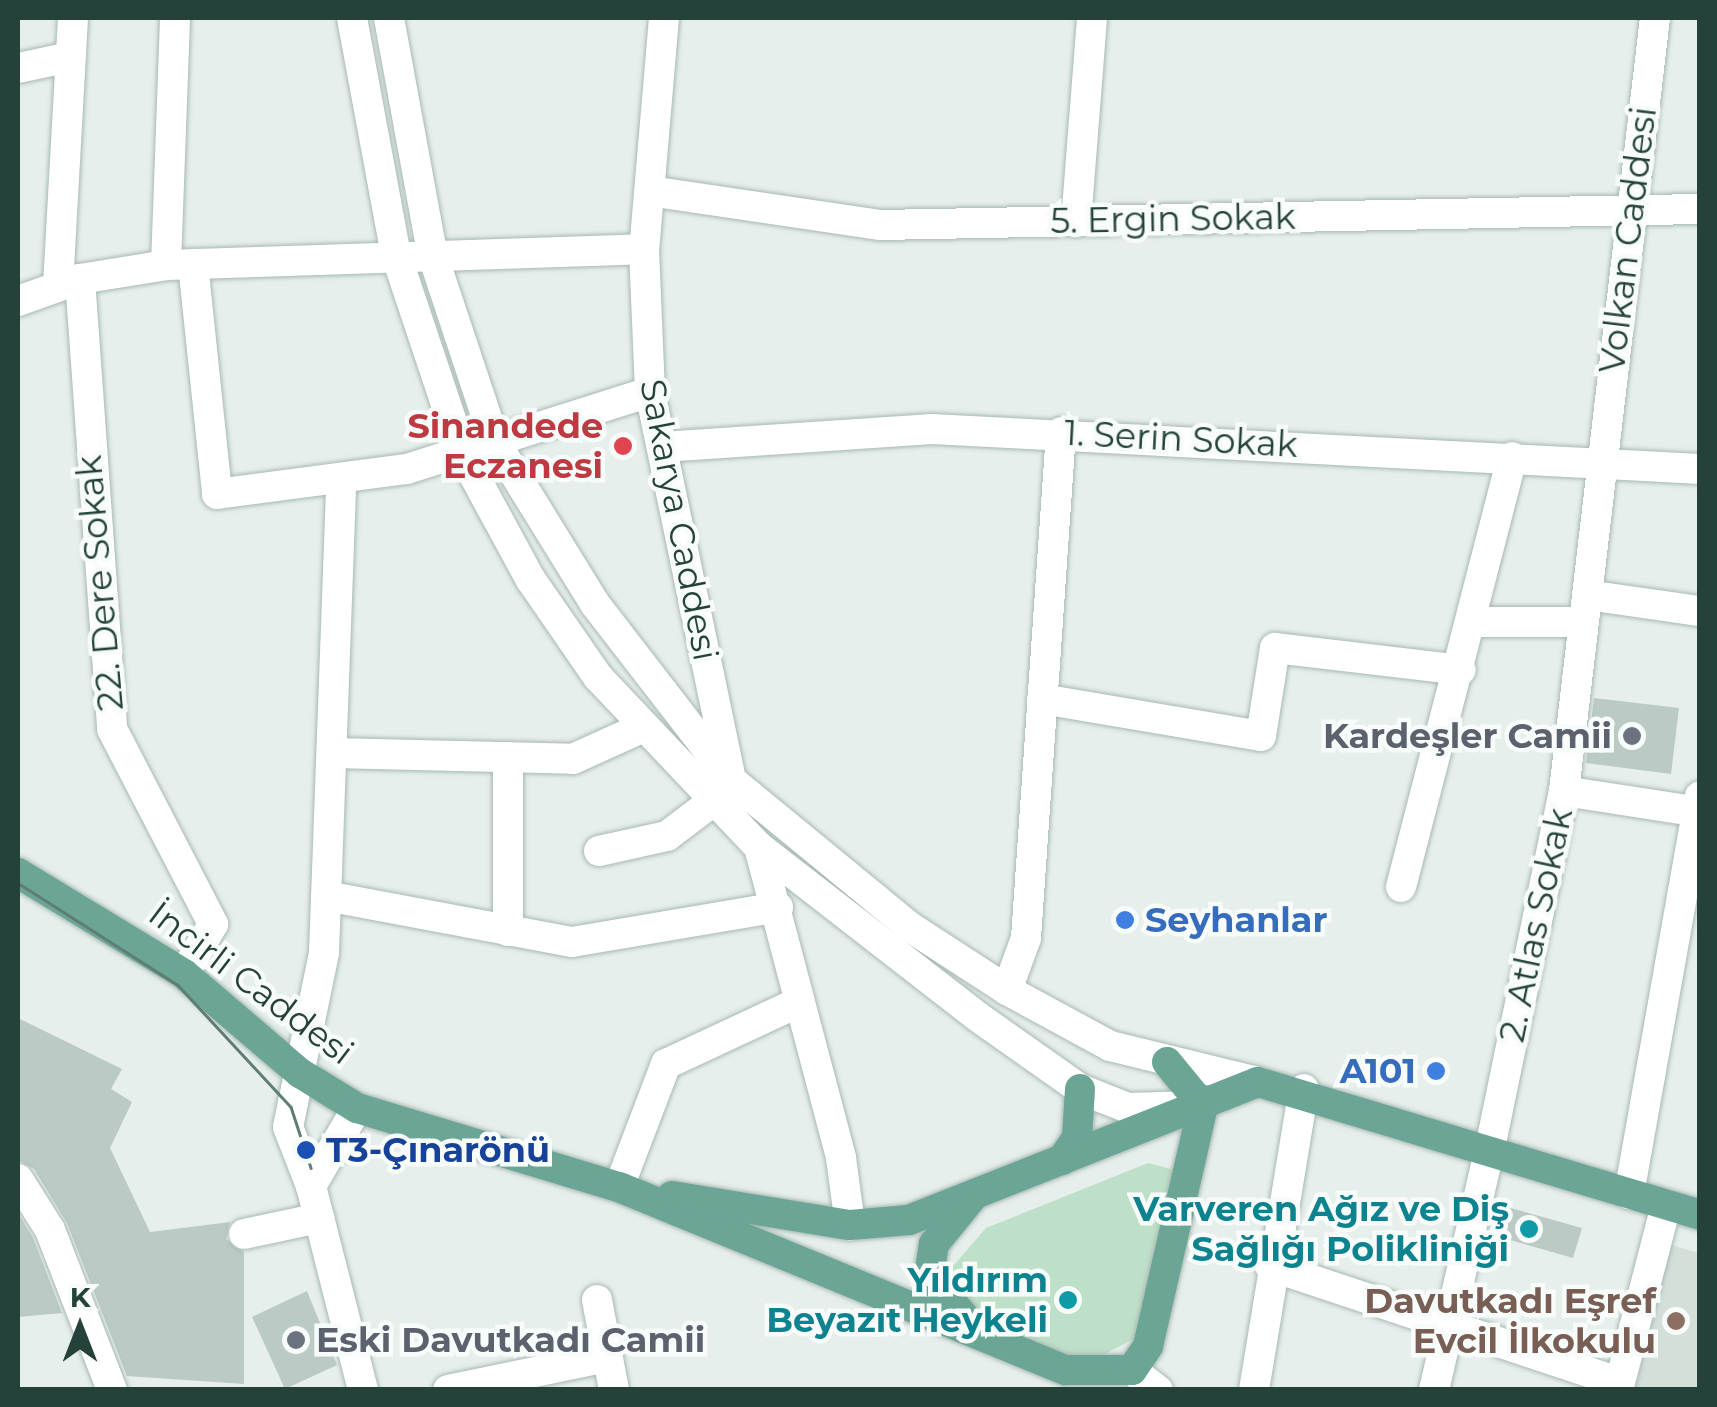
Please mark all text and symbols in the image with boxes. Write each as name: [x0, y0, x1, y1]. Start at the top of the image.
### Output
street label: Volkan Caddesi: [1591, 104, 1665, 376]
street label: 5. Ergin Sokak: [1050, 196, 1296, 242]
street label: Sakarya Caddesi: [631, 376, 727, 664]
place label: Sinandede Eczanesi: [407, 405, 603, 487]
street label: 1. Serin Sokak: [1063, 412, 1299, 466]
marker: Sinandede Eczanesi: [612, 435, 634, 457]
street label: 22. Dere Sokak: [68, 454, 132, 712]
place label: Kardeşler Camii: [1323, 715, 1612, 757]
marker: Kardeşler Camii: [1621, 725, 1643, 747]
street label: 2. Atlas Sokak: [1491, 804, 1581, 1046]
street label: İncirli Caddesi: [140, 892, 362, 1074]
place label: Seyhanlar: [1145, 899, 1328, 941]
marker: Seyhanlar: [1114, 909, 1136, 931]
place label: A101: [1340, 1050, 1416, 1092]
marker: A101: [1425, 1060, 1447, 1082]
place label: T3-Çınarönü: [326, 1129, 550, 1171]
marker: T3-Çınarönü: [295, 1139, 317, 1161]
place label: Varveren Ağız ve Diş Sağlığı Polikliniği: [1133, 1188, 1509, 1270]
marker: Varveren Ağız ve Diş Sağlığı Polikliniği: [1518, 1218, 1540, 1240]
place label: Yıldırım Beyazıt Heykeli: [766, 1259, 1048, 1341]
north arrow: [30, 1277, 130, 1377]
text: K: [70, 1280, 90, 1314]
place label: Davutkadı Eşref Evcil İlkokulu: [1364, 1280, 1656, 1362]
marker: Yıldırım Beyazıt Heykeli: [1057, 1289, 1079, 1311]
marker: Davutkadı Eşref Evcil İlkokulu: [1665, 1310, 1687, 1332]
place label: Eski Davutkadı Camii: [316, 1319, 705, 1361]
marker: Eski Davutkadı Camii: [285, 1329, 307, 1351]

